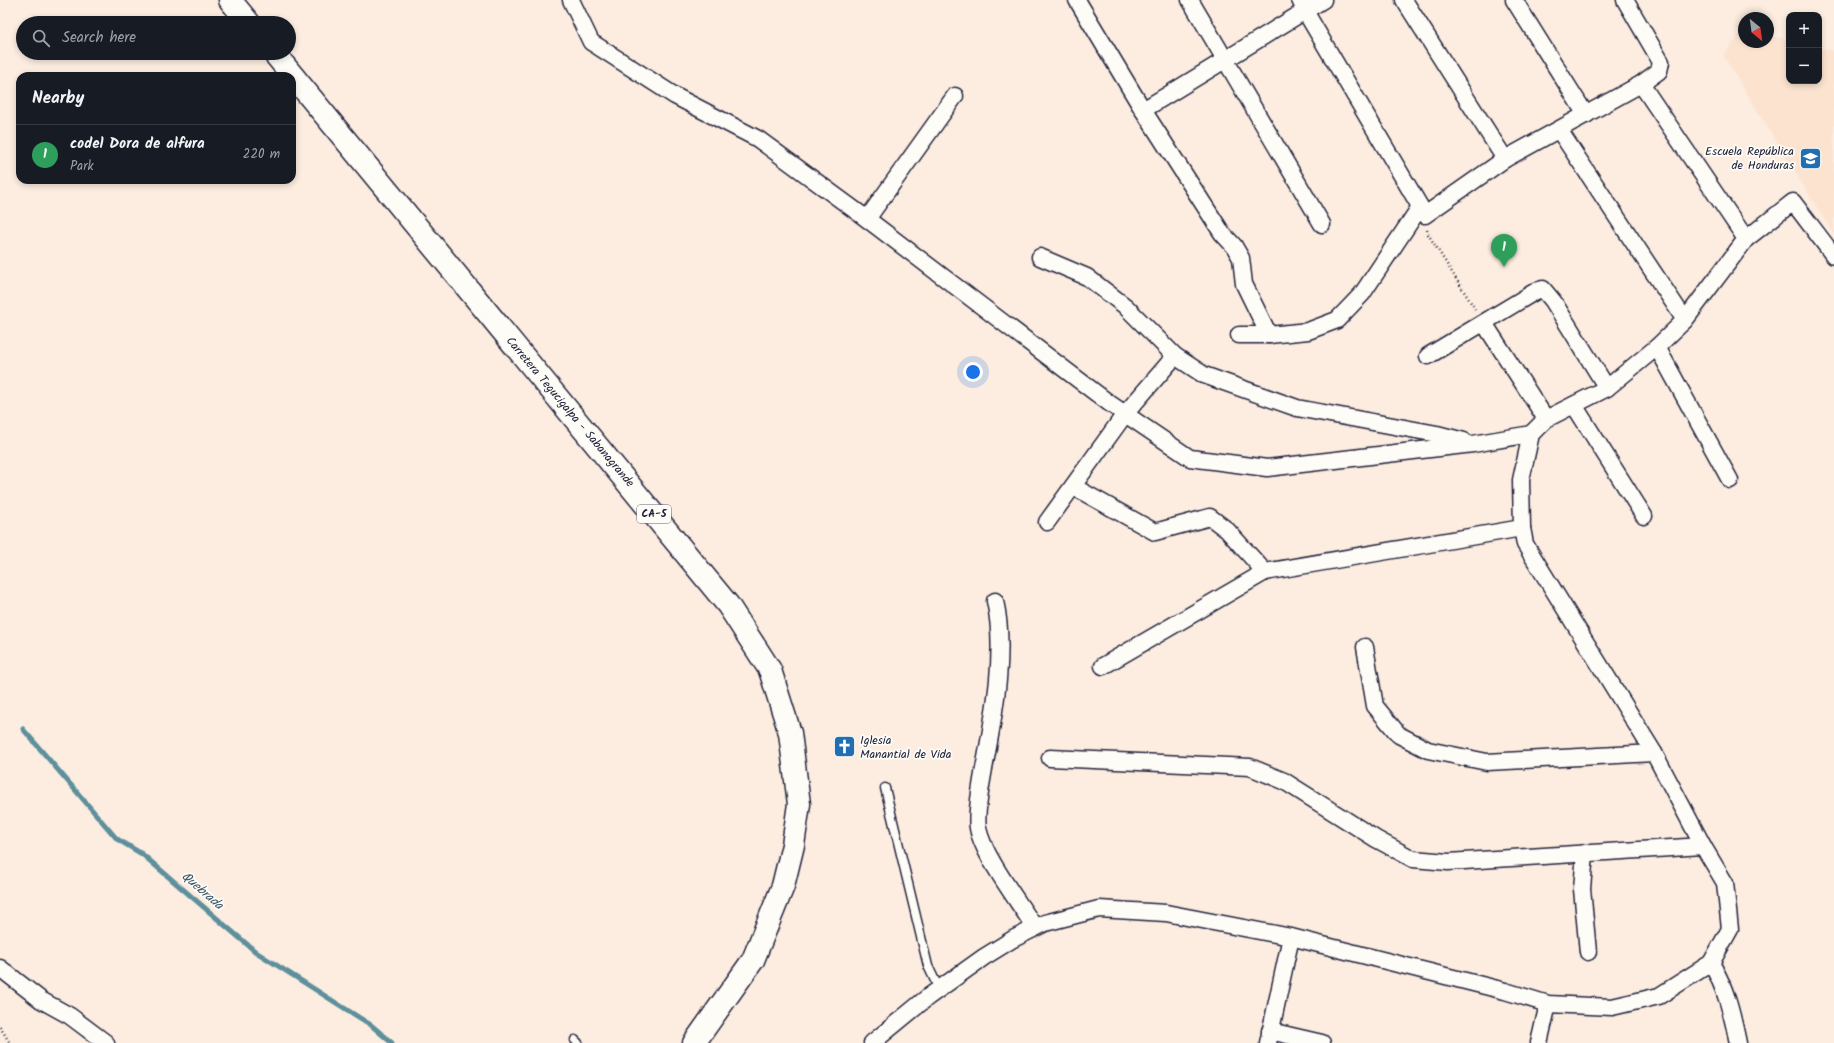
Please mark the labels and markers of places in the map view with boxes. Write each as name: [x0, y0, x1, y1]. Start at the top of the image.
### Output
place label: Escuela República de Honduras: [1705, 142, 1794, 175]
school or university icon: Escuela República de Honduras: [1797, 145, 1823, 171]
pin: 1: [1491, 234, 1517, 267]
place label: Iglesia Manantial de Vida: [860, 731, 952, 764]
church icon: Iglesia Manantial de Vida: [831, 734, 857, 760]

